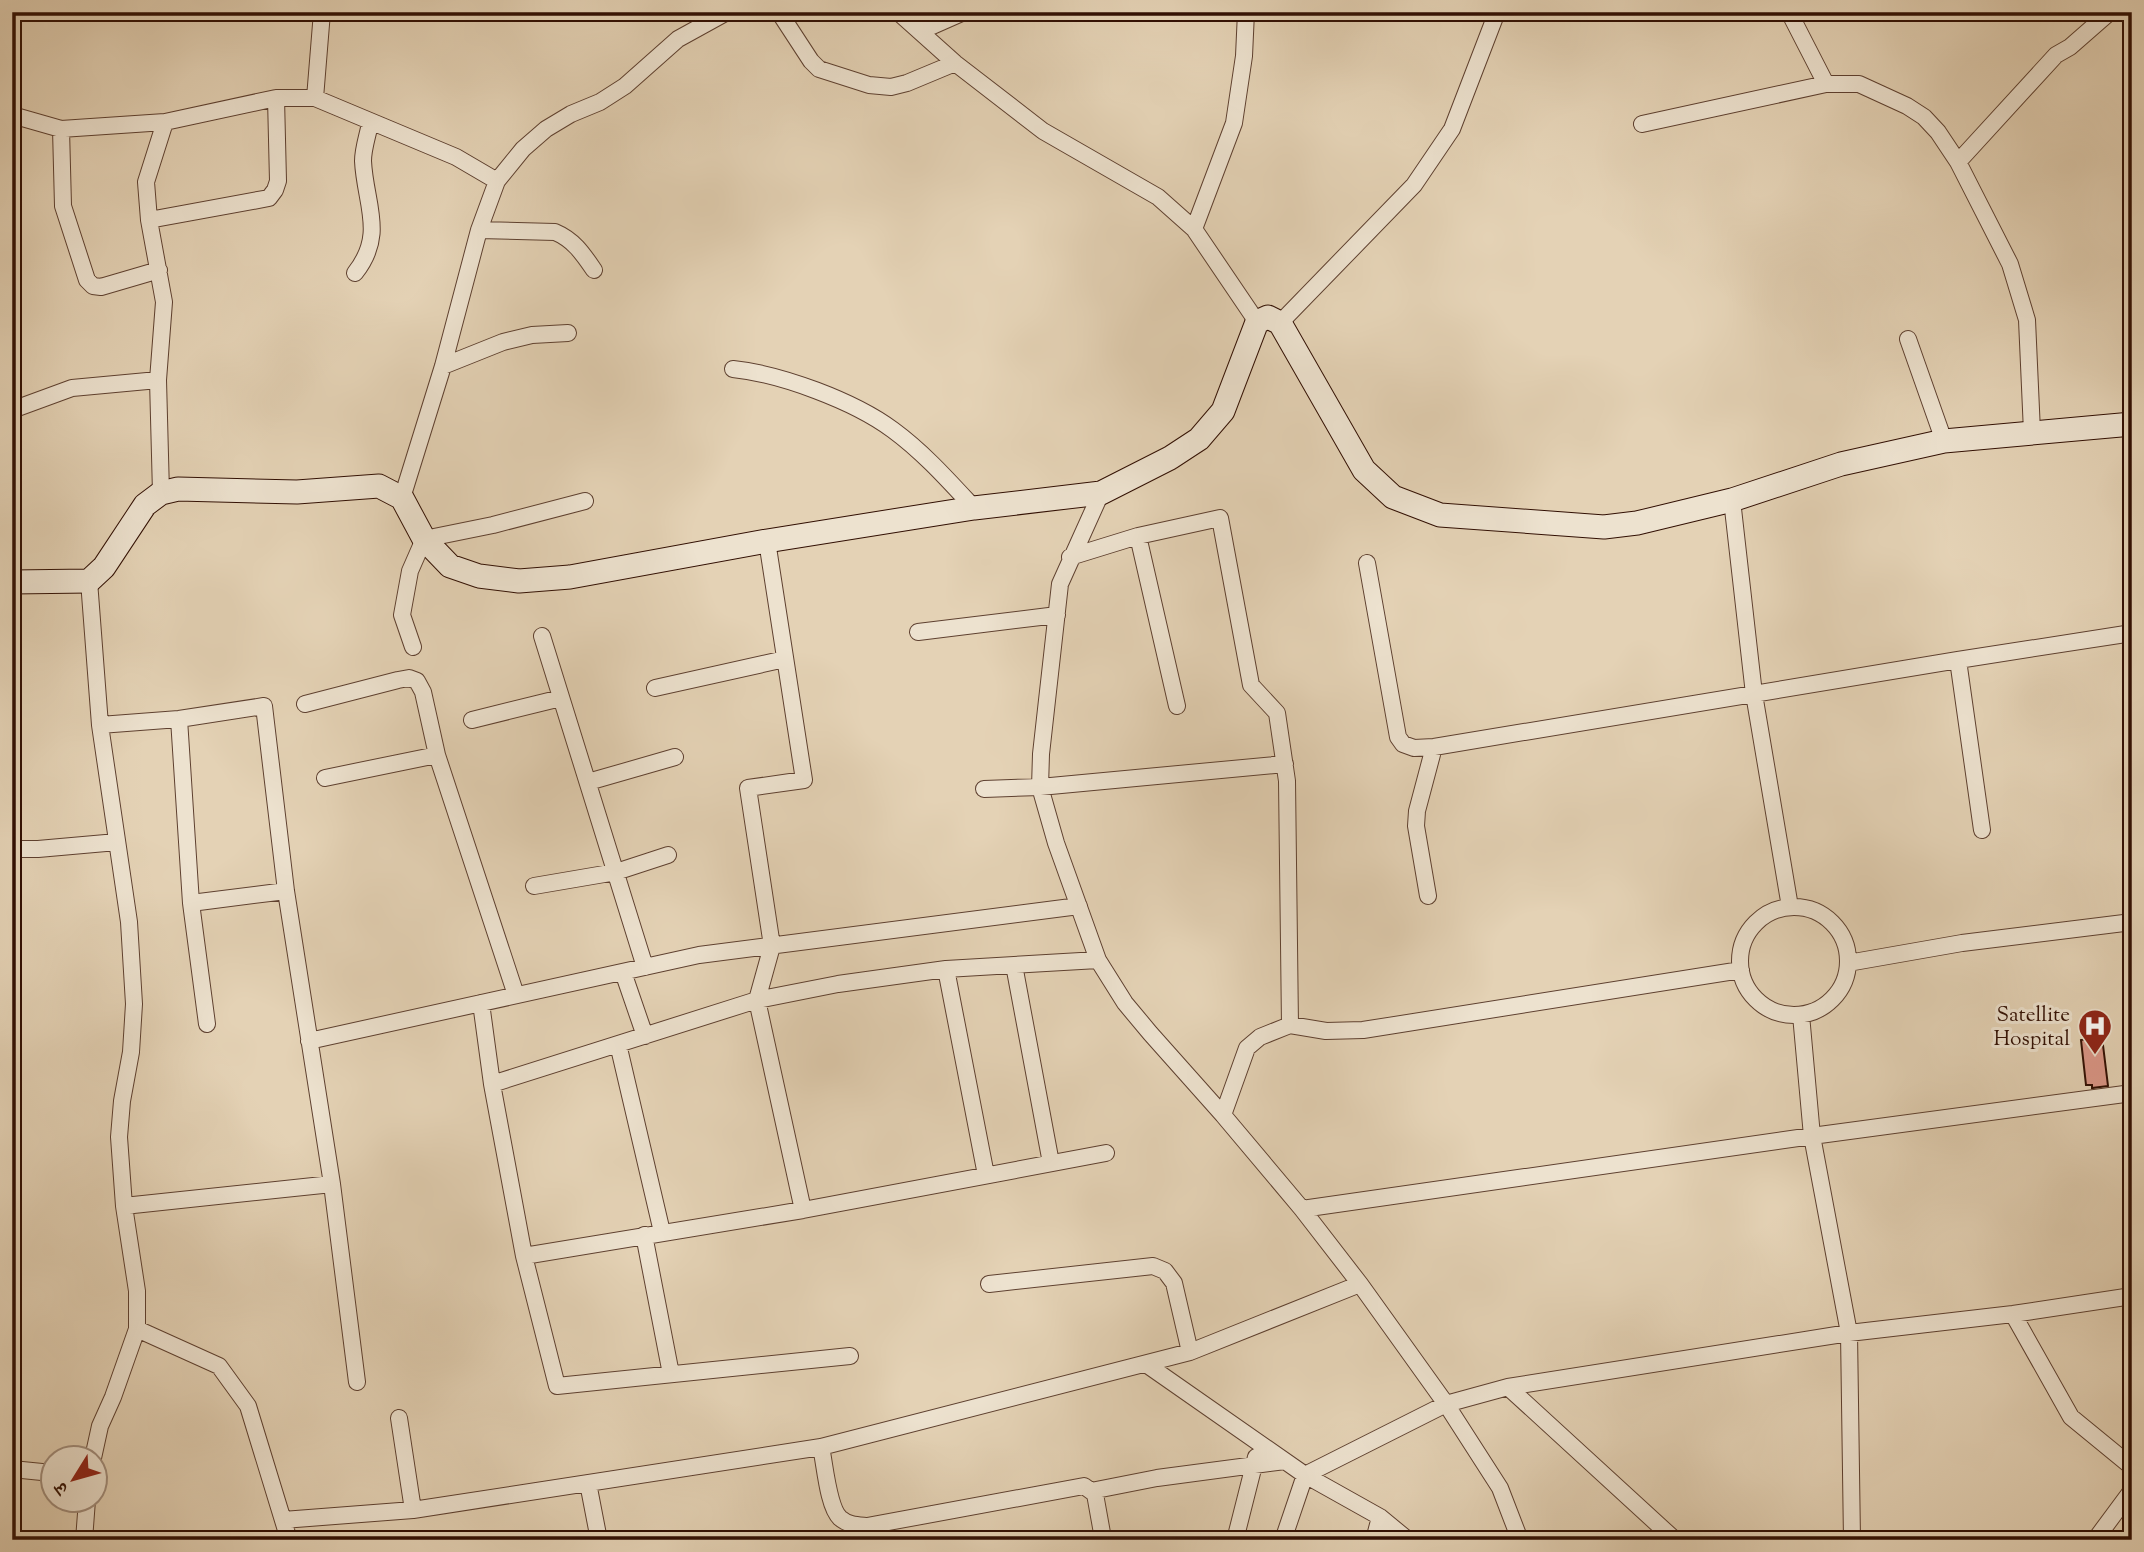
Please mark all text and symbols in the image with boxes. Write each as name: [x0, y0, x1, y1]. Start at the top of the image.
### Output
place label: Satellite Hospital: [1993, 1001, 2070, 1055]
hospital icon: Satellite Hospital: [2076, 1007, 2114, 1056]
north arrow: [38, 1444, 108, 1514]
text: उ: [48, 1475, 77, 1501]

